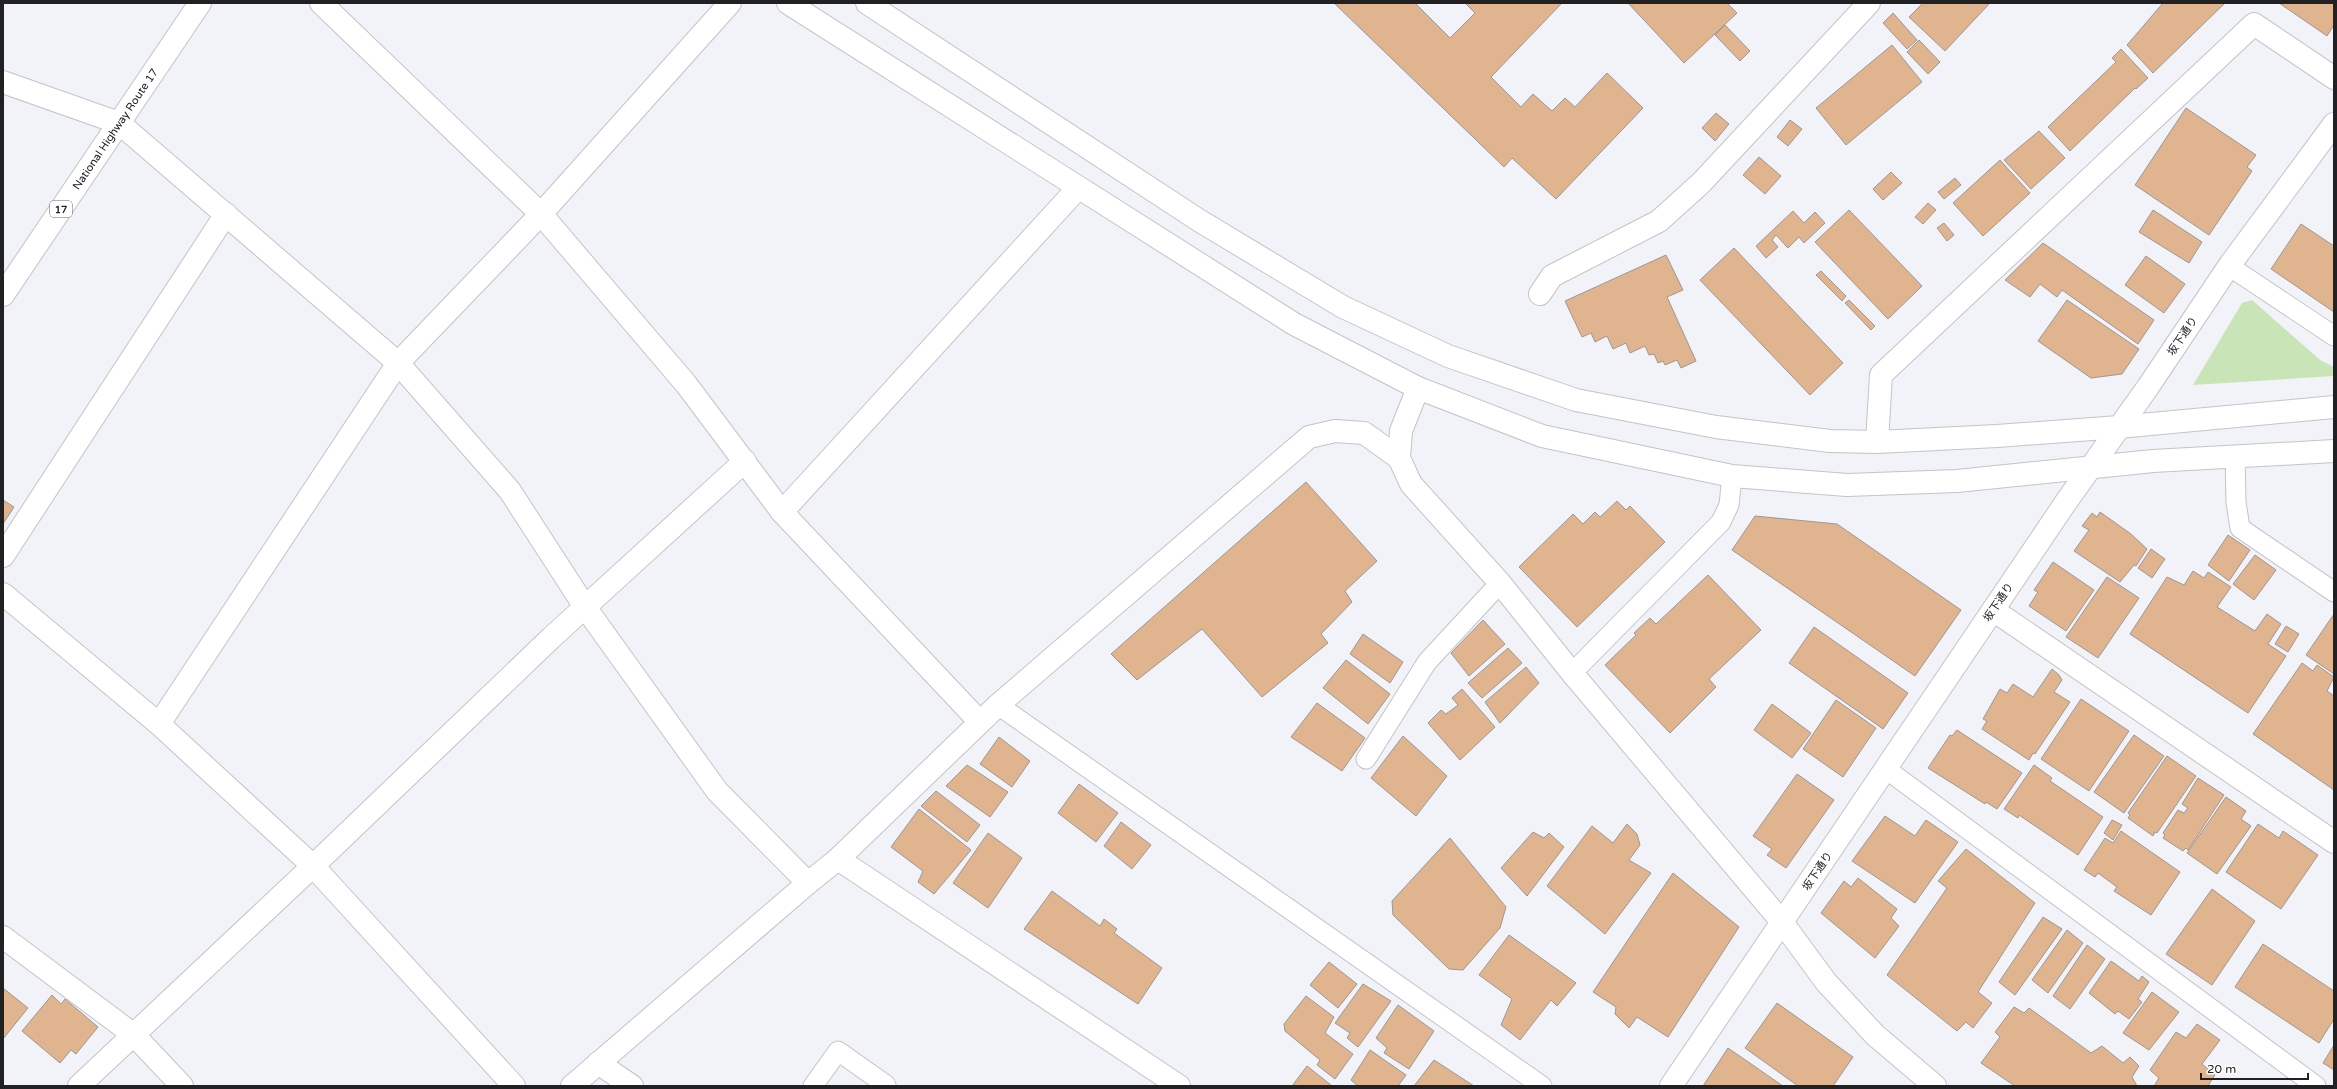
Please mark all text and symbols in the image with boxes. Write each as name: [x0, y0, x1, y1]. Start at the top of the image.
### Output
street label: National Highway Route 17: [70, 66, 161, 192]
road number: 17: [50, 201, 72, 217]
street label: 坂下通り: [2165, 314, 2200, 358]
street label: 坂下通り: [1981, 580, 2016, 624]
street label: 坂下通り: [1800, 849, 1835, 893]
scale bar: [2201, 1055, 2308, 1081]
text: 20 m: [2207, 1062, 2236, 1076]

